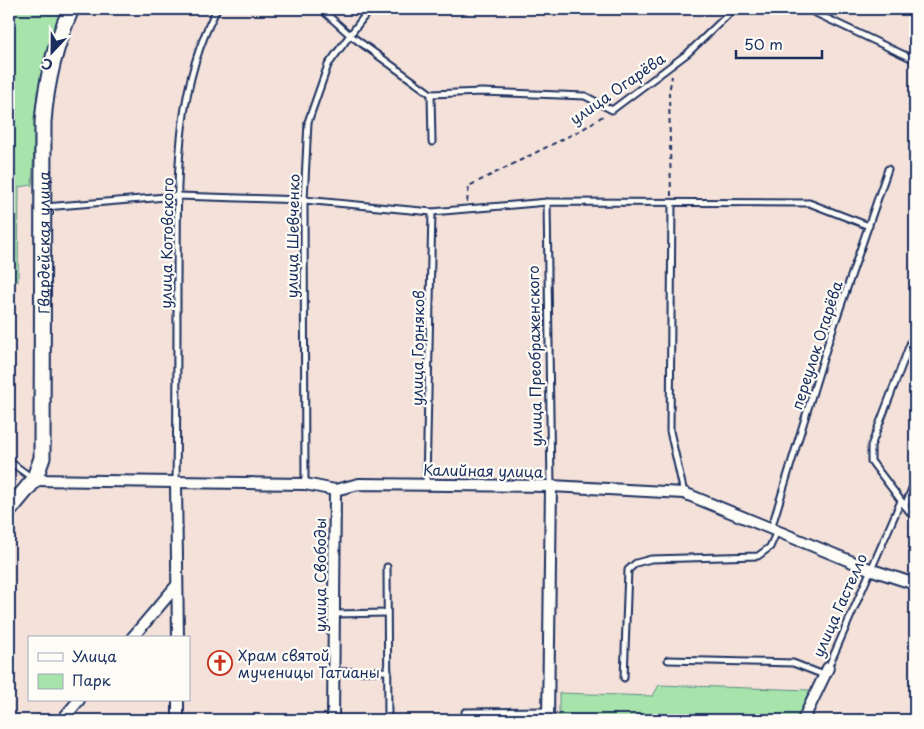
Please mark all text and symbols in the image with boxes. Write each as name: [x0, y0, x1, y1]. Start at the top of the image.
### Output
north arrow: [28, 28, 78, 78]
scale bar: [736, 28, 823, 60]
text: 50 m: [744, 32, 783, 55]
street label: улица Огарёва: [564, 46, 670, 130]
text: С: [38, 53, 56, 76]
street label: Гвардейская улица: [31, 170, 54, 314]
street label: улица Шевченко: [279, 174, 305, 298]
street label: улица Котовского: [153, 177, 179, 309]
street label: улица Преображенского: [521, 265, 547, 447]
street label: переулок Огарёва: [784, 277, 848, 412]
street label: улица Горняков: [404, 290, 430, 406]
street label: Калийная улица: [423, 457, 544, 483]
street label: улица Свободы: [308, 518, 331, 632]
street label: улица Гастелло: [806, 549, 872, 661]
legend: [28, 636, 190, 702]
place label: Храм святой мученицы Татианы: [238, 643, 380, 683]
text: Улица: [72, 644, 117, 667]
church icon: Храм святой мученицы Татианы: [207, 650, 233, 676]
text: Парк: [72, 668, 111, 691]

